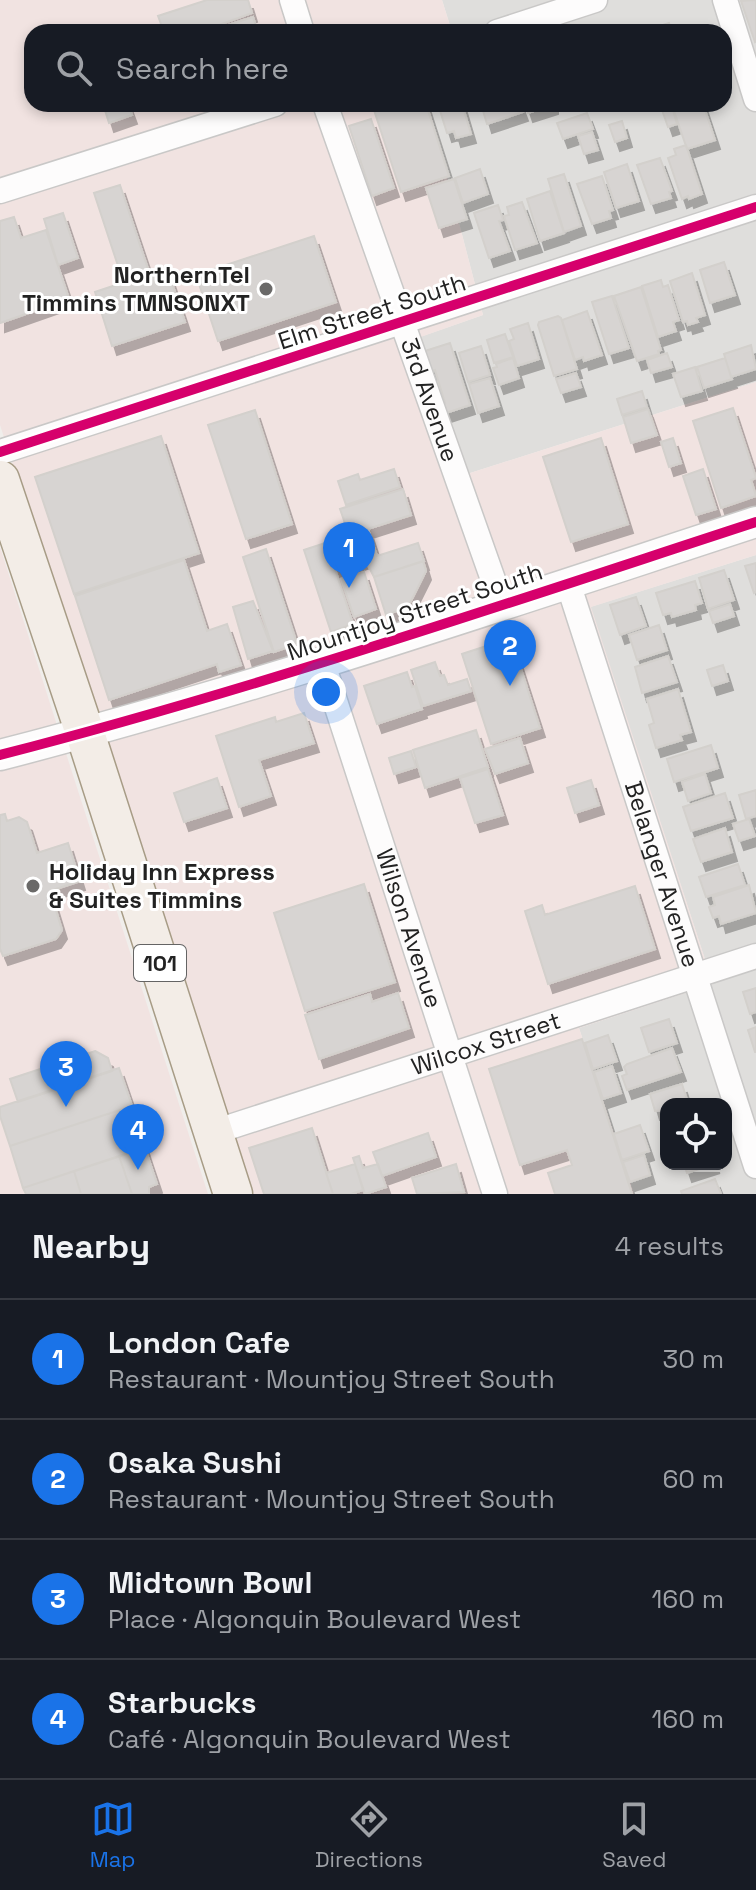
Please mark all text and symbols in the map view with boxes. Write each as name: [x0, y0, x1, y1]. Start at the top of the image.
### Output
search box: [24, 24, 732, 112]
icon: search: [52, 46, 96, 90]
text: Search here: [116, 49, 289, 88]
place label: NorthernTel Timmins TMNSONXT: [22, 259, 250, 318]
street label: Elm Street South: [274, 267, 470, 357]
marker: NorthernTel Timmins TMNSONXT: [257, 280, 275, 298]
street label: 3rd Avenue: [394, 334, 466, 466]
pin: 1: [323, 522, 375, 588]
street label: Mountjoy Street South: [283, 556, 547, 667]
pin: 2: [484, 620, 536, 686]
your location: [306, 672, 346, 712]
street label: Belanger Avenue: [618, 777, 707, 971]
street label: Wilson Avenue: [369, 845, 450, 1012]
place label: Holiday Inn Express & Suites Timmins: [49, 856, 275, 915]
marker: Holiday Inn Express & Suites Timmins: [24, 877, 42, 895]
road number: 101: [134, 945, 186, 981]
street label: Wilcox Street: [407, 1005, 564, 1082]
pin: 3: [40, 1041, 92, 1107]
map controls: [660, 1098, 732, 1170]
button: locate: [660, 1098, 732, 1170]
pin: 4: [112, 1104, 164, 1170]
text: Nearby: [32, 1225, 150, 1268]
text: 4 results: [615, 1229, 724, 1263]
text: London Cafe: [108, 1323, 290, 1362]
text: 1: [52, 1342, 64, 1376]
text: 30 m: [663, 1342, 724, 1376]
text: Restaurant · Mountjoy Street South: [108, 1362, 555, 1396]
text: Osaka Sushi: [108, 1443, 282, 1482]
text: 2: [50, 1462, 66, 1496]
text: 60 m: [662, 1462, 724, 1496]
text: Restaurant · Mountjoy Street South: [108, 1482, 555, 1516]
text: Midtown Bowl: [108, 1563, 312, 1602]
text: 3: [50, 1582, 66, 1616]
text: 160 m: [652, 1582, 724, 1616]
text: Place · Algonquin Boulevard West: [108, 1602, 521, 1636]
text: Starbucks: [108, 1683, 257, 1722]
text: 4: [50, 1702, 66, 1736]
text: 160 m: [652, 1702, 724, 1736]
text: Café · Algonquin Boulevard West: [108, 1722, 511, 1756]
tab: Map: [90, 1797, 136, 1873]
tab: Directions: [315, 1797, 423, 1873]
tab: Saved: [602, 1797, 666, 1873]

